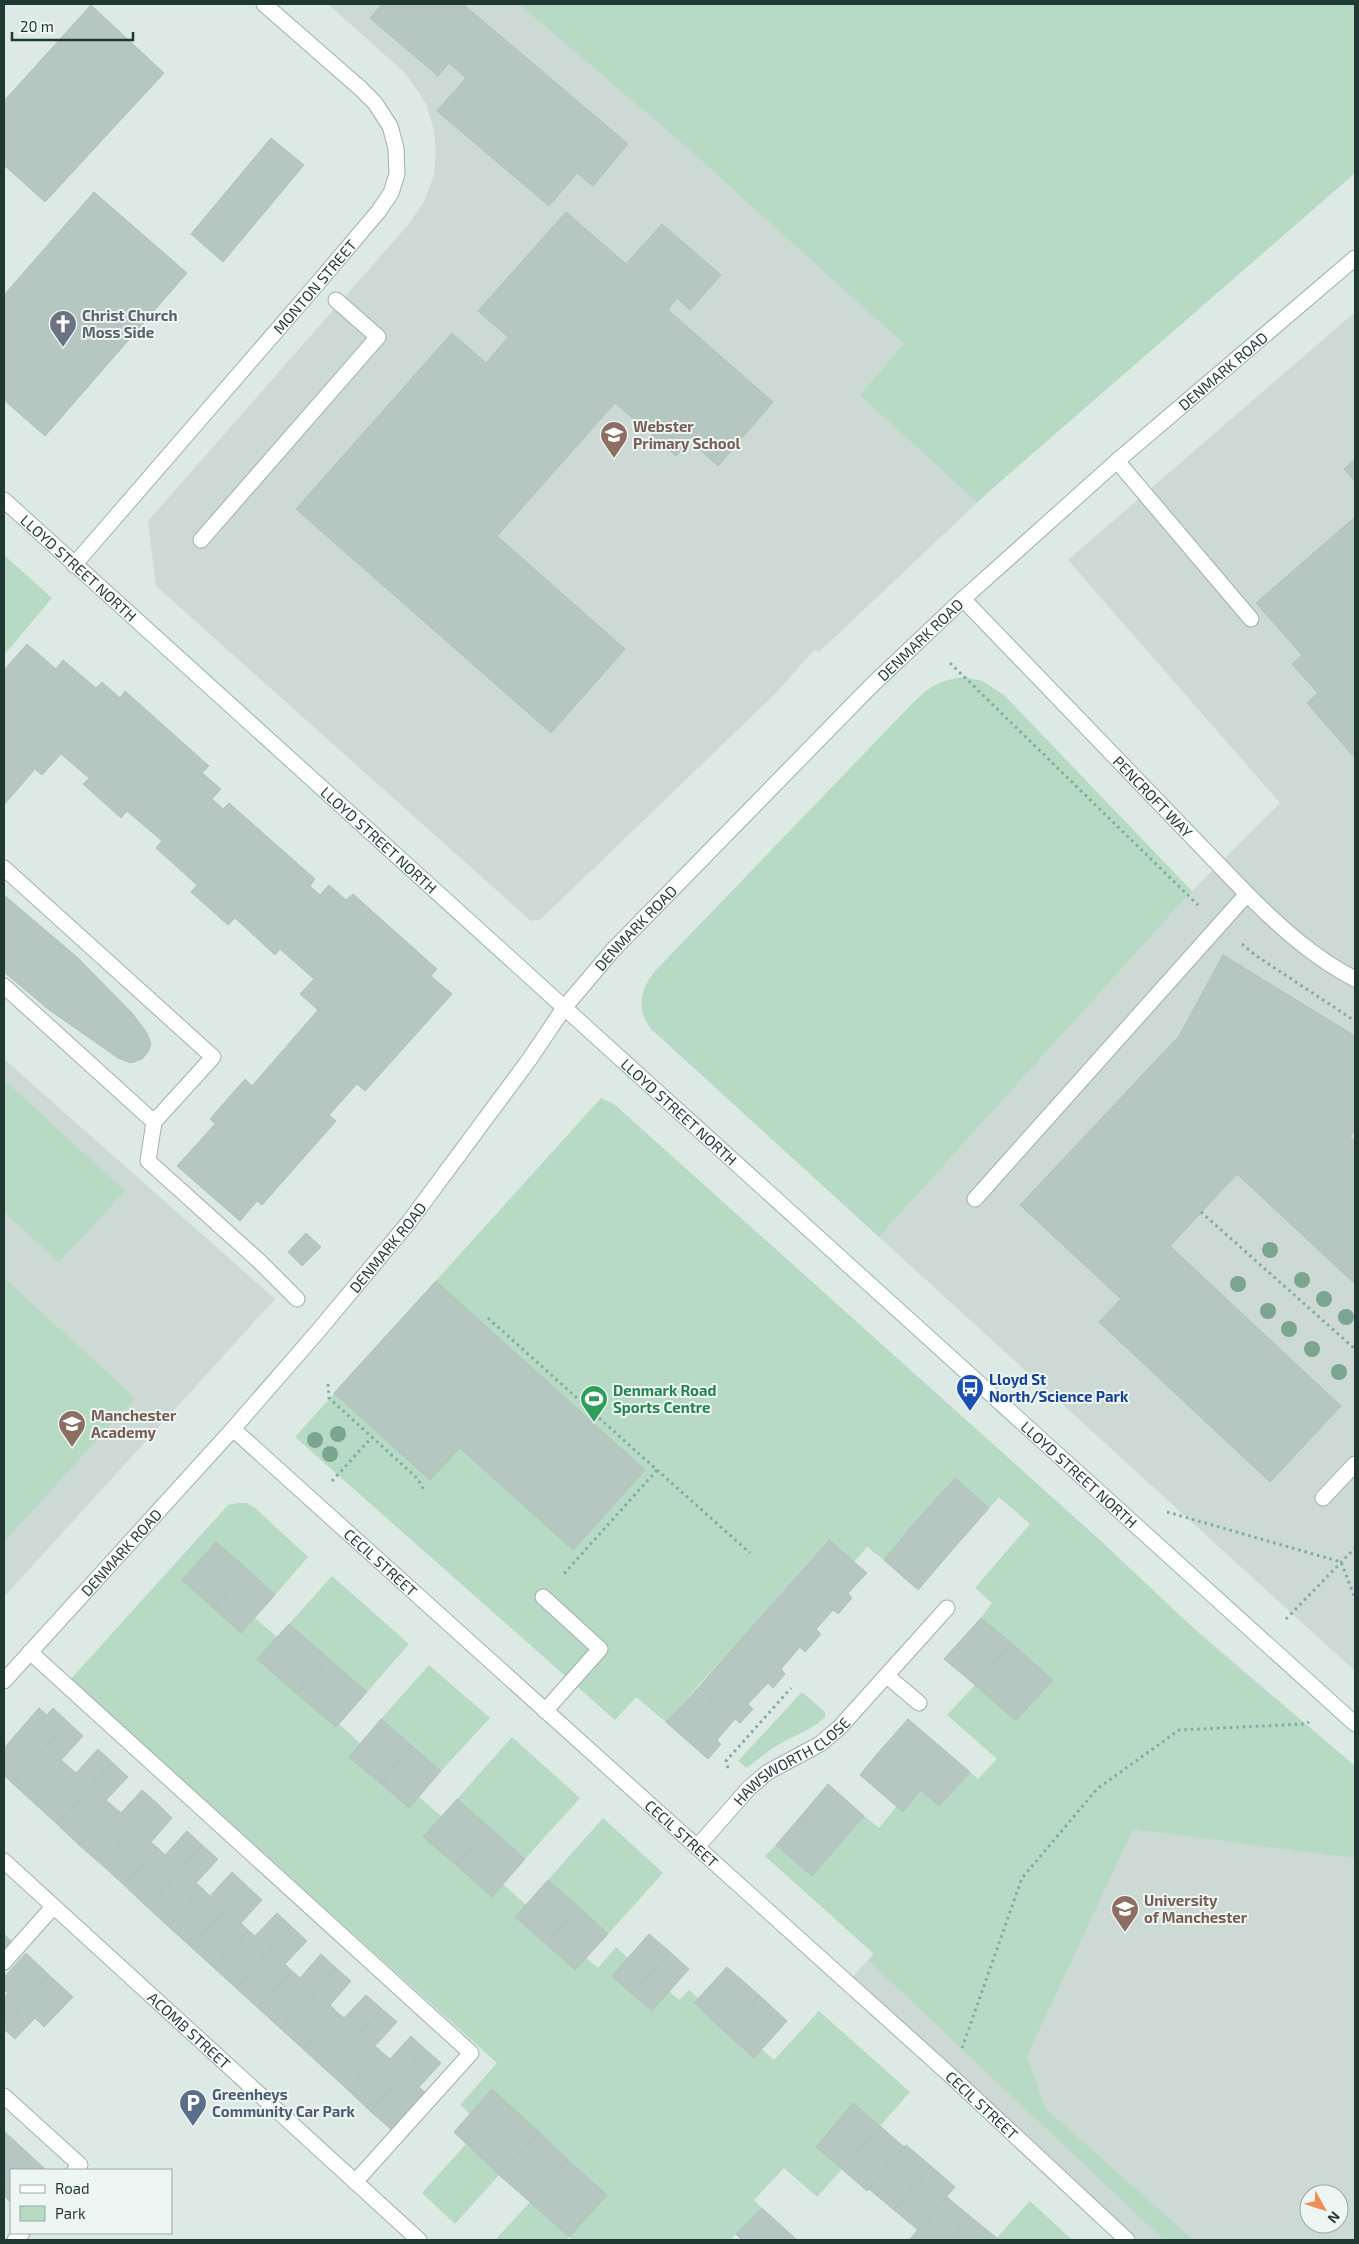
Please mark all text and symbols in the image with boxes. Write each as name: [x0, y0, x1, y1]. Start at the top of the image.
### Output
scale bar: [12, 10, 134, 42]
text: 20 m: [20, 17, 54, 35]
street label: MONTON STREET: [269, 236, 360, 337]
place label: Christ Church Moss Side: [82, 306, 177, 341]
church icon: Christ Church Moss Side: [48, 309, 78, 348]
street label: DENMARK ROAD: [1175, 328, 1271, 414]
place label: Webster Primary School: [633, 417, 741, 453]
school or university icon: Webster Primary School: [599, 420, 629, 459]
street label: LLOYD STREET NORTH: [17, 511, 141, 625]
street label: DENMARK ROAD: [873, 595, 967, 684]
street label: PENCROFT WAY: [1110, 752, 1197, 841]
street label: LLOYD STREET NORTH: [317, 783, 441, 897]
street label: DENMARK ROAD: [591, 881, 680, 974]
street label: LLOYD STREET NORTH: [617, 1055, 741, 1169]
street label: DENMARK ROAD: [345, 1199, 430, 1296]
place label: Lloyd St North/Science Park: [989, 1370, 1129, 1405]
bus stop icon: Lloyd St North/Science Park: [955, 1373, 985, 1412]
place label: Denmark Road Sports Centre: [613, 1381, 716, 1416]
sports icon: Denmark Road Sports Centre: [579, 1384, 609, 1423]
place label: Manchester Academy: [91, 1406, 177, 1442]
school or university icon: Manchester Academy: [57, 1409, 87, 1448]
street label: LLOYD STREET NORTH: [1018, 1417, 1141, 1531]
street label: DENMARK ROAD: [77, 1505, 165, 1599]
street label: CECIL STREET: [341, 1525, 421, 1600]
street label: HAWSWORTH CLOSE: [729, 1713, 854, 1809]
street label: CECIL STREET: [642, 1796, 722, 1871]
place label: University of Manchester: [1144, 1891, 1248, 1926]
school or university icon: University of Manchester: [1110, 1894, 1140, 1933]
street label: ACOMB STREET: [144, 1988, 235, 2073]
street label: CECIL STREET: [942, 2067, 1022, 2143]
place label: Greenheys Community Car Park: [212, 2085, 356, 2121]
parking icon: Greenheys Community Car Park: [178, 2088, 208, 2127]
legend: [10, 2169, 172, 2234]
text: Road: [55, 2179, 90, 2197]
north arrow: [1299, 2184, 1349, 2234]
text: Park: [55, 2204, 86, 2222]
text: N: [1325, 2208, 1344, 2227]

